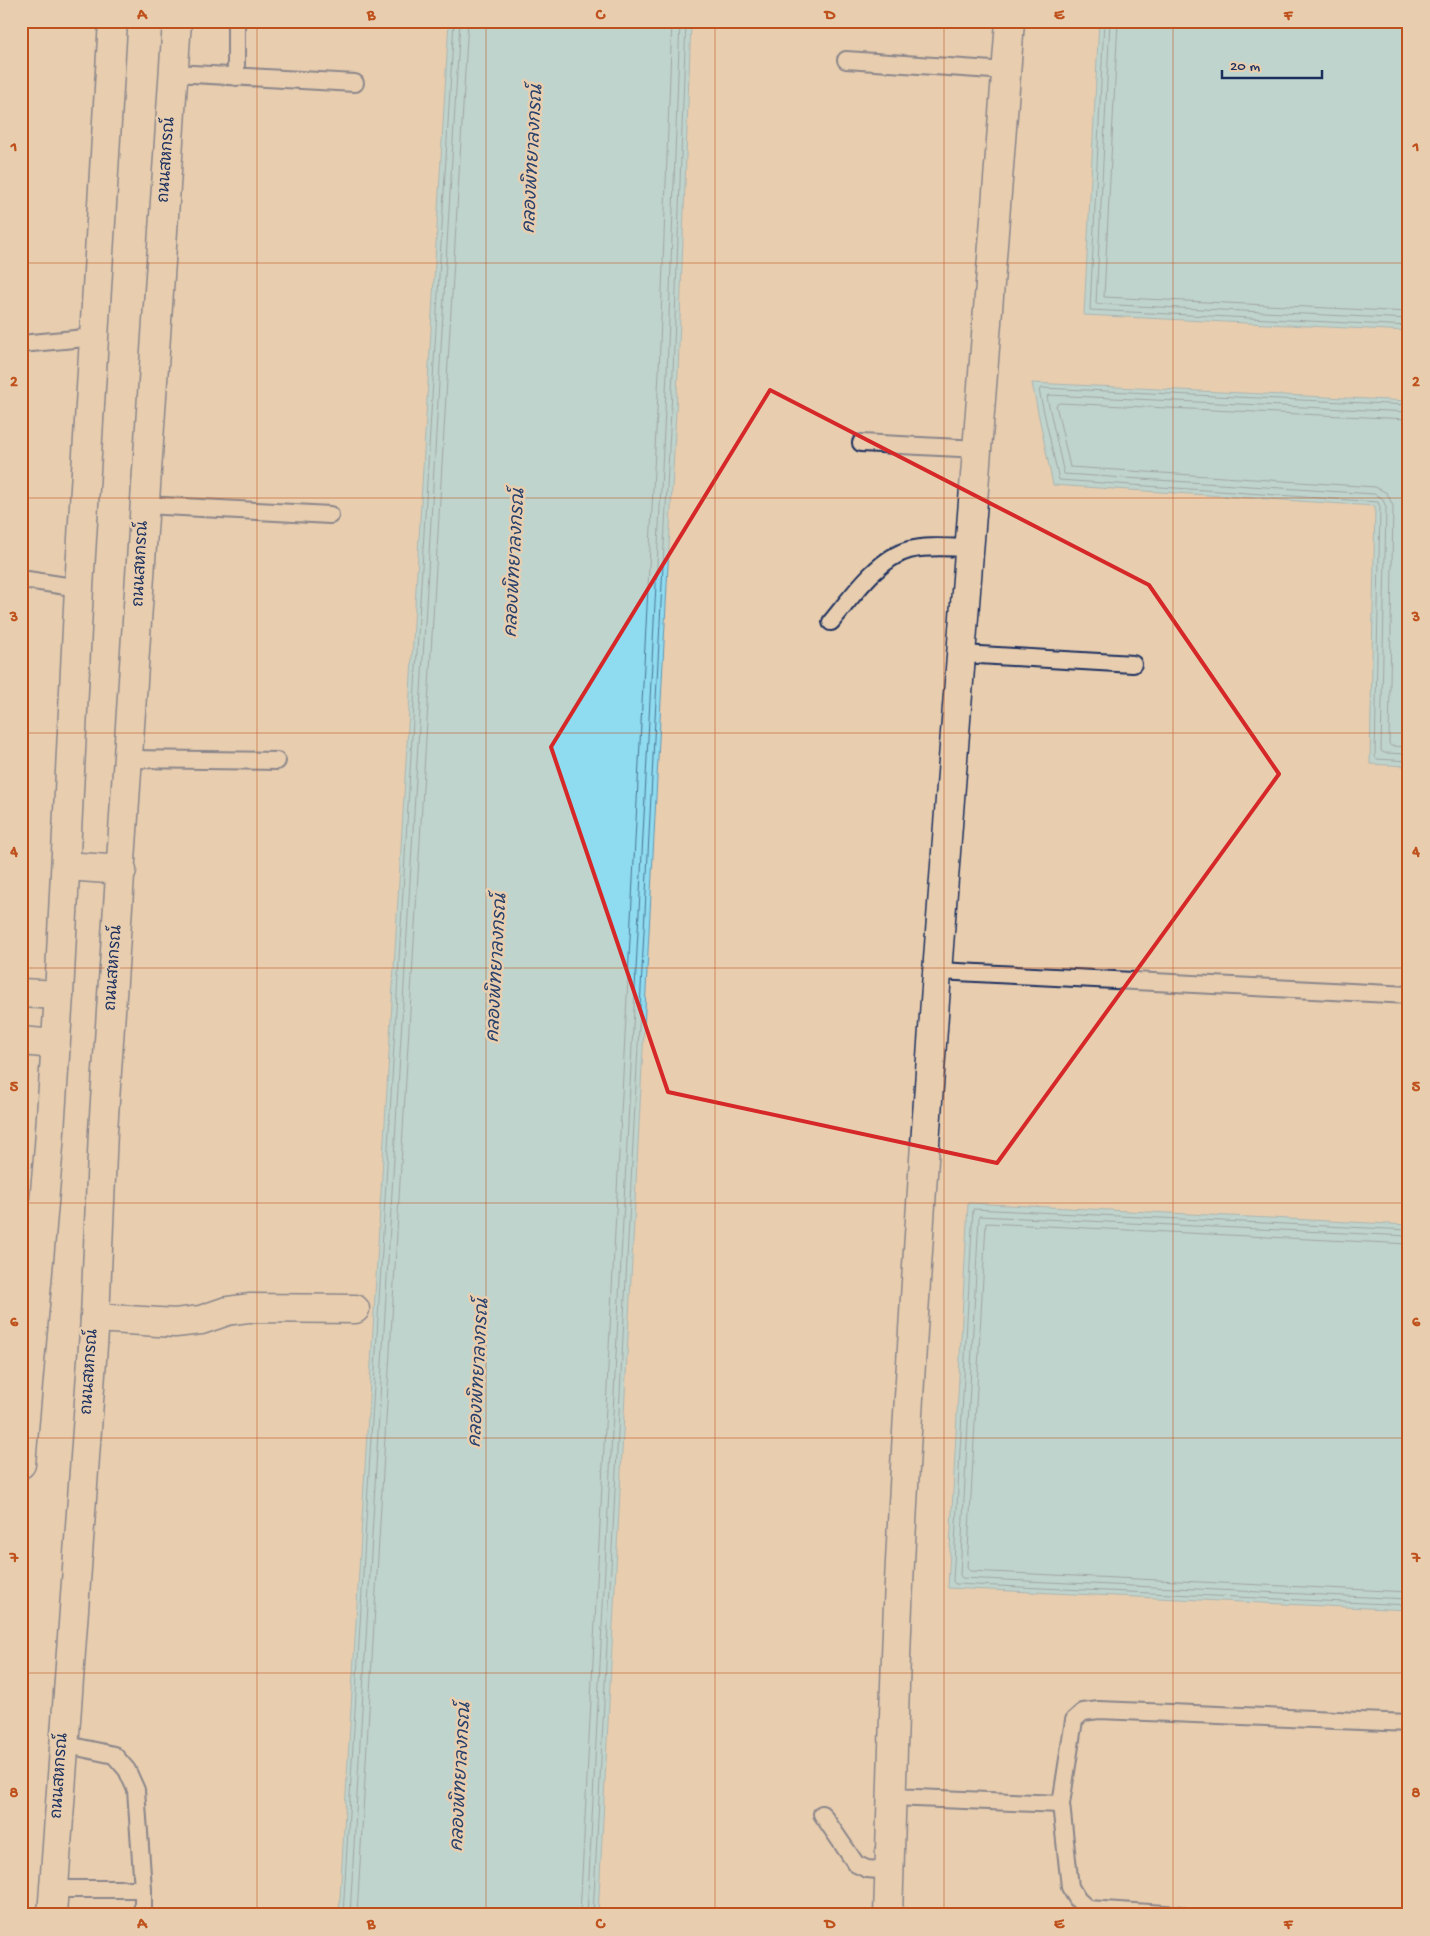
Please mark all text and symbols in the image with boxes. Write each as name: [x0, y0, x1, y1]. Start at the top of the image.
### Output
text: A: [136, 7, 148, 26]
text: B: [366, 7, 376, 26]
text: C: [595, 7, 606, 26]
text: D: [823, 7, 836, 26]
text: E: [1054, 7, 1065, 26]
text: F: [1283, 7, 1294, 26]
scale bar: [1222, 48, 1322, 80]
text: 20 m: [1230, 58, 1260, 76]
water label: คลองพิทยาลงกรณ์: [516, 81, 549, 234]
street label: ถนนสหกรณ์: [151, 116, 180, 204]
text: 1: [10, 139, 17, 158]
text: 1: [1412, 139, 1419, 158]
text: 2: [10, 374, 18, 393]
text: 2: [1412, 374, 1420, 393]
water label: คลองพิทยาลงกรณ์: [498, 485, 531, 638]
street label: ถนนสหกรณ์: [125, 520, 154, 607]
text: 3: [9, 609, 18, 628]
text: 3: [1411, 609, 1420, 628]
text: 4: [9, 844, 18, 863]
text: 4: [1411, 844, 1420, 863]
water label: คลองพิทยาลงกรณ์: [480, 890, 513, 1043]
street label: ถนนสหกรณ์: [98, 924, 127, 1012]
text: 5: [10, 1079, 19, 1098]
text: 5: [1412, 1079, 1421, 1098]
water label: คลองพิทยาลงกรณ์: [462, 1295, 495, 1448]
text: 6: [10, 1314, 19, 1333]
text: 6: [1412, 1314, 1421, 1333]
street label: ถนนสหกรณ์: [74, 1328, 103, 1416]
text: 7: [9, 1550, 19, 1569]
text: 7: [1411, 1550, 1421, 1569]
water label: คลองพิทยาลงกรณ์: [444, 1699, 477, 1852]
street label: ถนนสหกรณ์: [44, 1732, 73, 1820]
text: 8: [10, 1785, 19, 1804]
text: 8: [1412, 1785, 1421, 1804]
text: A: [136, 1916, 148, 1935]
text: B: [366, 1916, 376, 1935]
text: C: [595, 1916, 606, 1935]
text: D: [823, 1916, 836, 1935]
text: E: [1054, 1916, 1065, 1935]
text: F: [1283, 1916, 1294, 1935]

